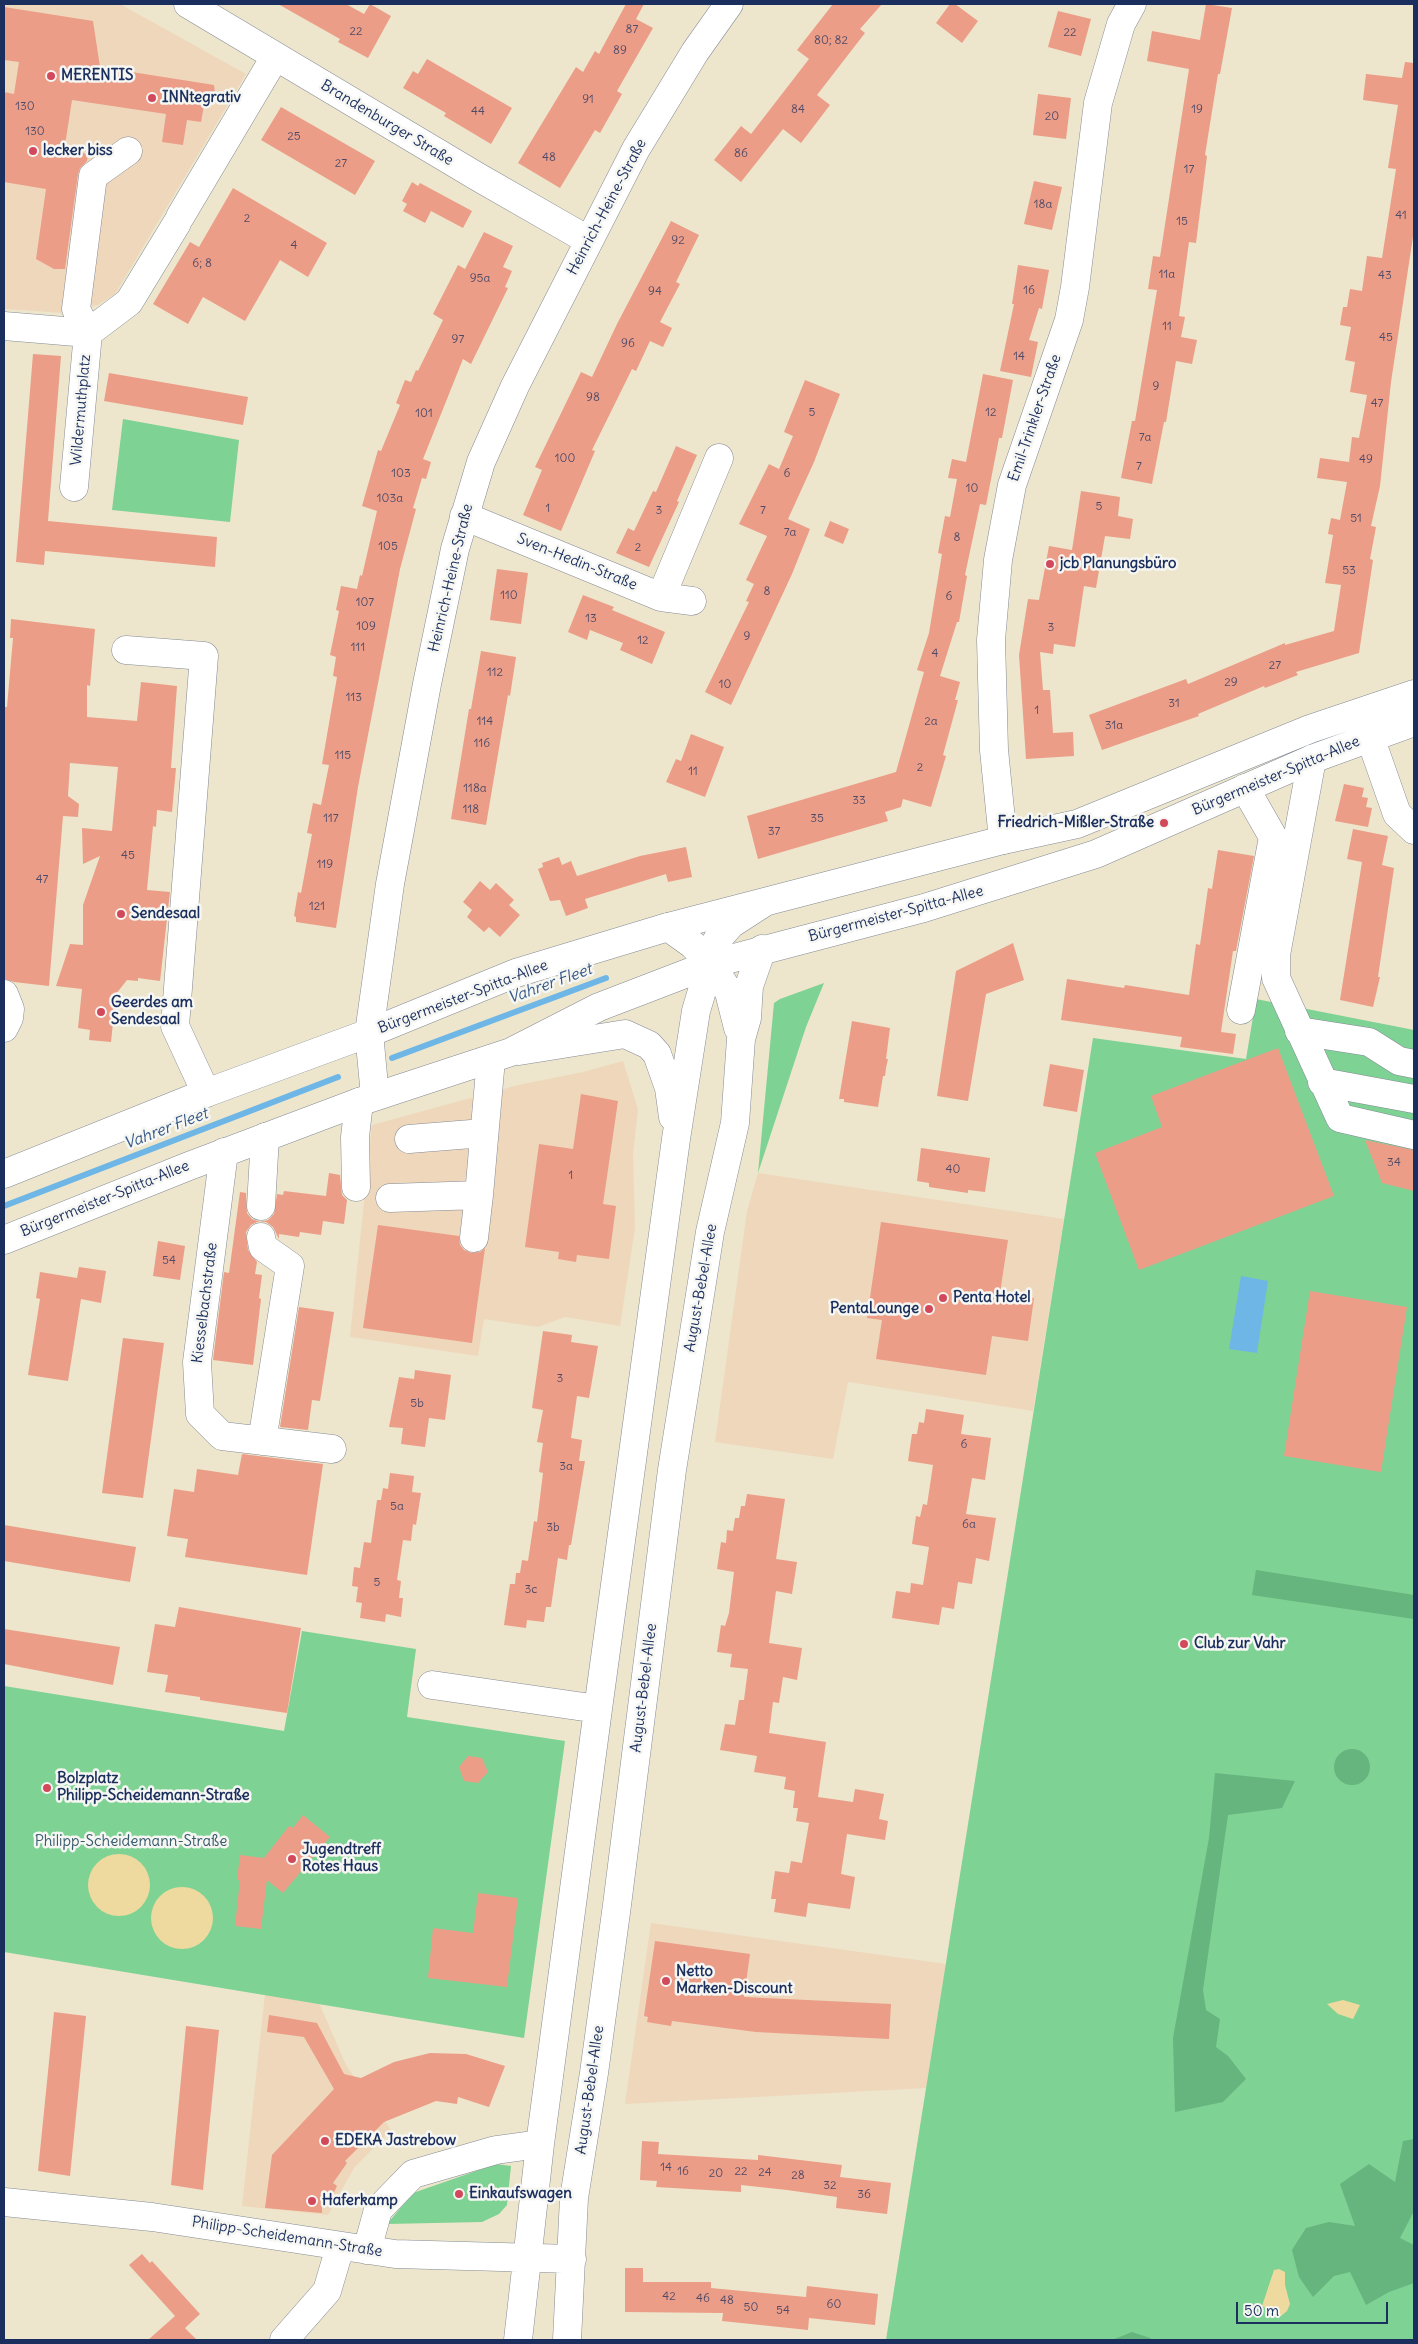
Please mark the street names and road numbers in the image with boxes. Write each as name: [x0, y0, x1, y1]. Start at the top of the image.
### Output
street label: Brandenburger Straße: [317, 76, 457, 170]
street label: Heinrich-Heine-Straße: [563, 136, 651, 278]
street label: Emil-Trinkler-Straße: [1005, 352, 1065, 484]
street label: Wildermuthplatz: [67, 354, 95, 466]
street label: Heinrich-Heine-Straße: [425, 502, 477, 654]
street label: Sven-Hedin-Straße: [514, 530, 640, 594]
street label: Bürgermeister-Spitta-Allee: [1189, 732, 1363, 820]
street label: Bürgermeister-Spitta-Allee: [807, 882, 985, 946]
street label: Bürgermeister-Spitta-Allee: [376, 956, 550, 1038]
street label: Bürgermeister-Spitta-Allee: [18, 1157, 192, 1241]
street label: August-Bebel-Allee: [681, 1222, 721, 1354]
street label: Kiesselbachstraße: [189, 1242, 221, 1364]
street label: August-Bebel-Allee: [627, 1622, 661, 1754]
street label: August-Bebel-Allee: [572, 2024, 608, 2156]
street label: Philipp-Scheidemann-Straße: [190, 2213, 384, 2261]

